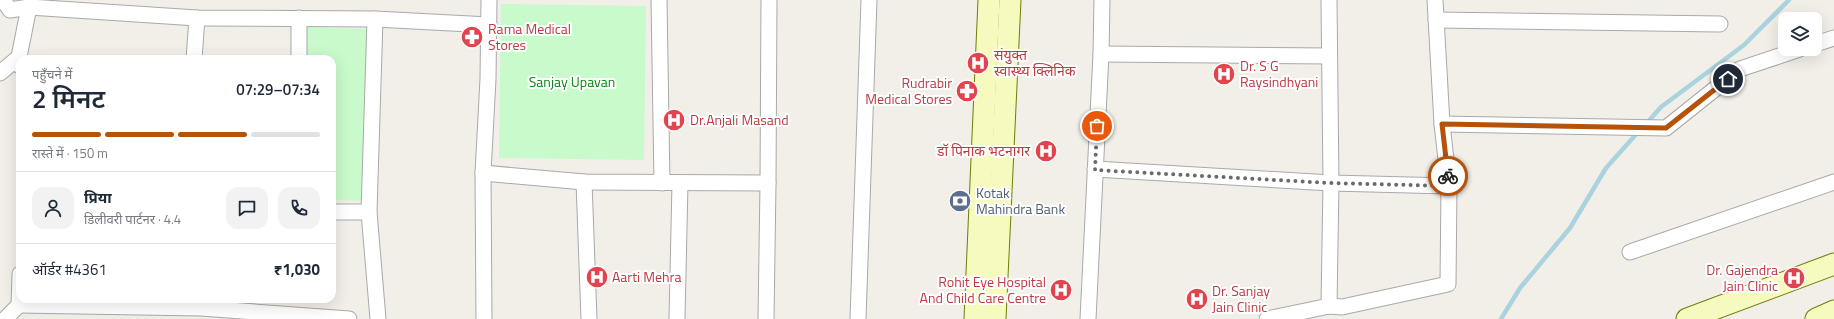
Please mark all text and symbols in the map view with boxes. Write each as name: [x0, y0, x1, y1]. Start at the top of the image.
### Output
map controls: [1778, 12, 1822, 56]
button: layers: [1778, 12, 1822, 56]
place label: Rama Medical Stores: [488, 18, 571, 55]
pharmacy icon: Rama Medical Stores: [459, 24, 485, 50]
place label: संयुक्त स्वास्थ्य क्लिनिक: [994, 44, 1076, 81]
hospital icon: संयुक्त स्वास्थ्य क्लिनिक: [965, 50, 991, 76]
place label: Dr. S G Raysindhyani: [1240, 55, 1318, 92]
hospital icon: Dr. S G Raysindhyani: [1211, 61, 1237, 87]
pin: [1711, 62, 1745, 96]
text: पहुँचने में: [32, 64, 72, 84]
icon: home: [1717, 68, 1739, 90]
park label: Sanjay Upavan: [529, 71, 615, 92]
place label: Rudrabir Medical Stores: [865, 72, 952, 109]
text: 07:29–07:34: [236, 78, 320, 101]
pharmacy icon: Rudrabir Medical Stores: [954, 78, 980, 104]
text: 2 मिनट: [32, 79, 105, 118]
hospital icon: Dr.Anjali Masand: [661, 107, 687, 133]
place label: Dr.Anjali Masand: [690, 109, 789, 130]
pin: [1080, 109, 1114, 143]
icon: bag: [1086, 115, 1108, 137]
hospital icon: डॉ पिनाक भटनागर: [1033, 138, 1059, 164]
place label: डॉ पिनाक भटनागर: [936, 140, 1030, 161]
text: रास्ते में · 150 m: [32, 143, 108, 163]
courier: [1428, 156, 1468, 196]
icon: bike: [1437, 165, 1459, 187]
place label: Kotak Mahindra Bank: [976, 182, 1065, 219]
text: प्रिया: [84, 186, 112, 209]
button: person: [32, 187, 74, 229]
button: chat: [226, 187, 268, 229]
button: phone: [278, 187, 320, 229]
bank icon: Kotak Mahindra Bank: [947, 188, 973, 214]
text: डिलीवरी पार्टनर · 4.4: [84, 209, 181, 229]
text: ऑर्डर #4361: [32, 258, 107, 281]
text: ₹1,030: [274, 258, 320, 281]
place label: Dr. Gajendra Jain Clinic: [1706, 259, 1778, 296]
hospital icon: Aarti Mehra: [584, 264, 610, 290]
hospital icon: Dr. Gajendra Jain Clinic: [1781, 265, 1807, 291]
place label: Aarti Mehra: [612, 266, 681, 287]
place label: Rohit Eye Hospital And Child Care Centre: [920, 271, 1046, 308]
hospital icon: Rohit Eye Hospital And Child Care Centre: [1048, 277, 1074, 303]
place label: Dr. Sanjay Jain Clinic: [1212, 280, 1270, 317]
hospital icon: Dr. Sanjay Jain Clinic: [1184, 286, 1210, 312]

